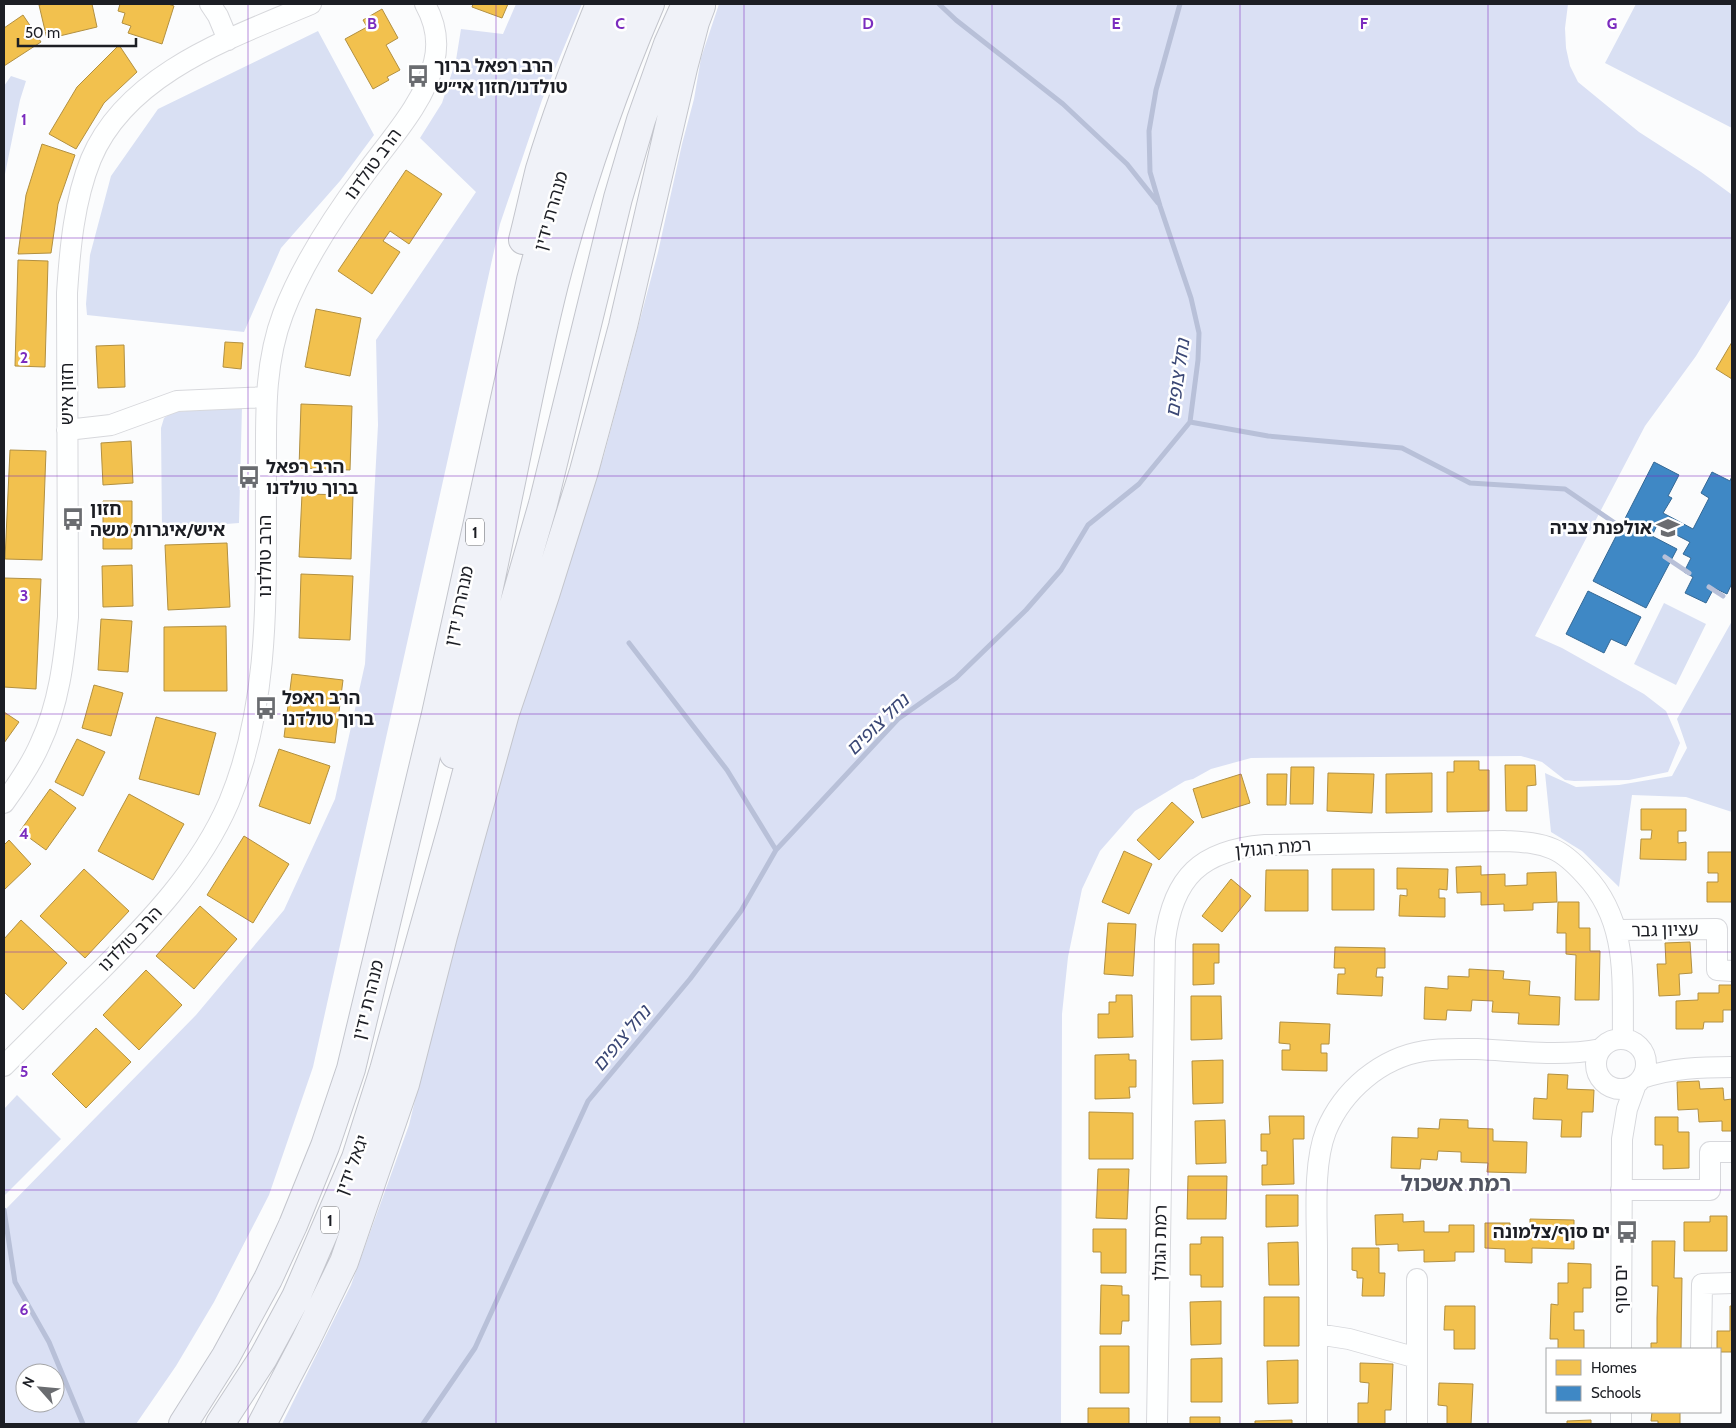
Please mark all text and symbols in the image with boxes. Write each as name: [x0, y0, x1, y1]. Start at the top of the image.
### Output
text: B: [367, 14, 377, 33]
text: C: [615, 14, 625, 33]
text: D: [862, 14, 874, 33]
text: E: [1111, 14, 1121, 33]
text: F: [1360, 14, 1369, 33]
text: G: [1607, 14, 1617, 33]
scale bar: [18, 15, 135, 47]
text: 50 m: [25, 24, 60, 42]
place label: הרב רפאל ברוך טולדנו/חזון אי״ש: [434, 55, 568, 98]
bus stop icon: הרב רפאל ברוך טולדנו/חזון אי״ש: [405, 63, 431, 89]
text: 1: [21, 110, 27, 129]
street label: הרב טולדנו: [340, 124, 406, 204]
street label: מנהרת ידין: [529, 169, 573, 253]
water label: נחל צופים: [1161, 336, 1195, 419]
text: 2: [20, 348, 28, 367]
street label: חזון איש: [56, 363, 78, 425]
place label: הרב רפאל ברוך טולדנו: [266, 456, 359, 499]
bus stop icon: הרב רפאל ברוך טולדנו: [236, 464, 262, 490]
place label: חזון איש/איגרות משה: [90, 498, 225, 541]
bus stop icon: חזון איש/איגרות משה: [60, 506, 86, 532]
street label: הרב טולדנו: [254, 515, 276, 597]
school or university icon: אולפנת צביה: [1655, 515, 1681, 541]
place label: אולפנת צביה: [1550, 517, 1652, 539]
road number: 1: [466, 518, 484, 546]
street label: מנהרת ידין: [440, 564, 478, 648]
text: 3: [20, 586, 28, 605]
place label: הרב ראפל ברוך טולדנו: [282, 687, 375, 730]
water label: נחל צופים: [841, 687, 915, 760]
bus stop icon: הרב ראפל ברוך טולדנו: [253, 695, 279, 721]
text: 4: [19, 824, 29, 843]
street label: רמת הגולן: [1234, 834, 1312, 862]
street label: הרב טולדנו: [93, 902, 167, 976]
street label: עציון גבר: [1631, 918, 1699, 942]
street label: מנהרת ידין: [347, 958, 389, 1042]
water label: נחל צופים: [587, 999, 657, 1076]
text: 5: [20, 1062, 28, 1081]
street label: יגאל ידין: [330, 1132, 374, 1198]
district label: רמת אשכול: [1401, 1170, 1511, 1197]
street label: רמת הגולן: [1148, 1205, 1172, 1281]
road number: 1: [321, 1206, 339, 1234]
bus stop icon: ים סוף/צלמונה: [1614, 1219, 1640, 1245]
place label: ים סוף/צלמונה: [1493, 1221, 1610, 1243]
street label: ים סוף: [1610, 1264, 1632, 1314]
text: 6: [20, 1300, 29, 1319]
legend: [1546, 1348, 1721, 1413]
text: Homes: [1591, 1359, 1637, 1377]
north arrow: [15, 1363, 65, 1413]
text: N: [18, 1374, 39, 1391]
text: Schools: [1591, 1384, 1641, 1402]

